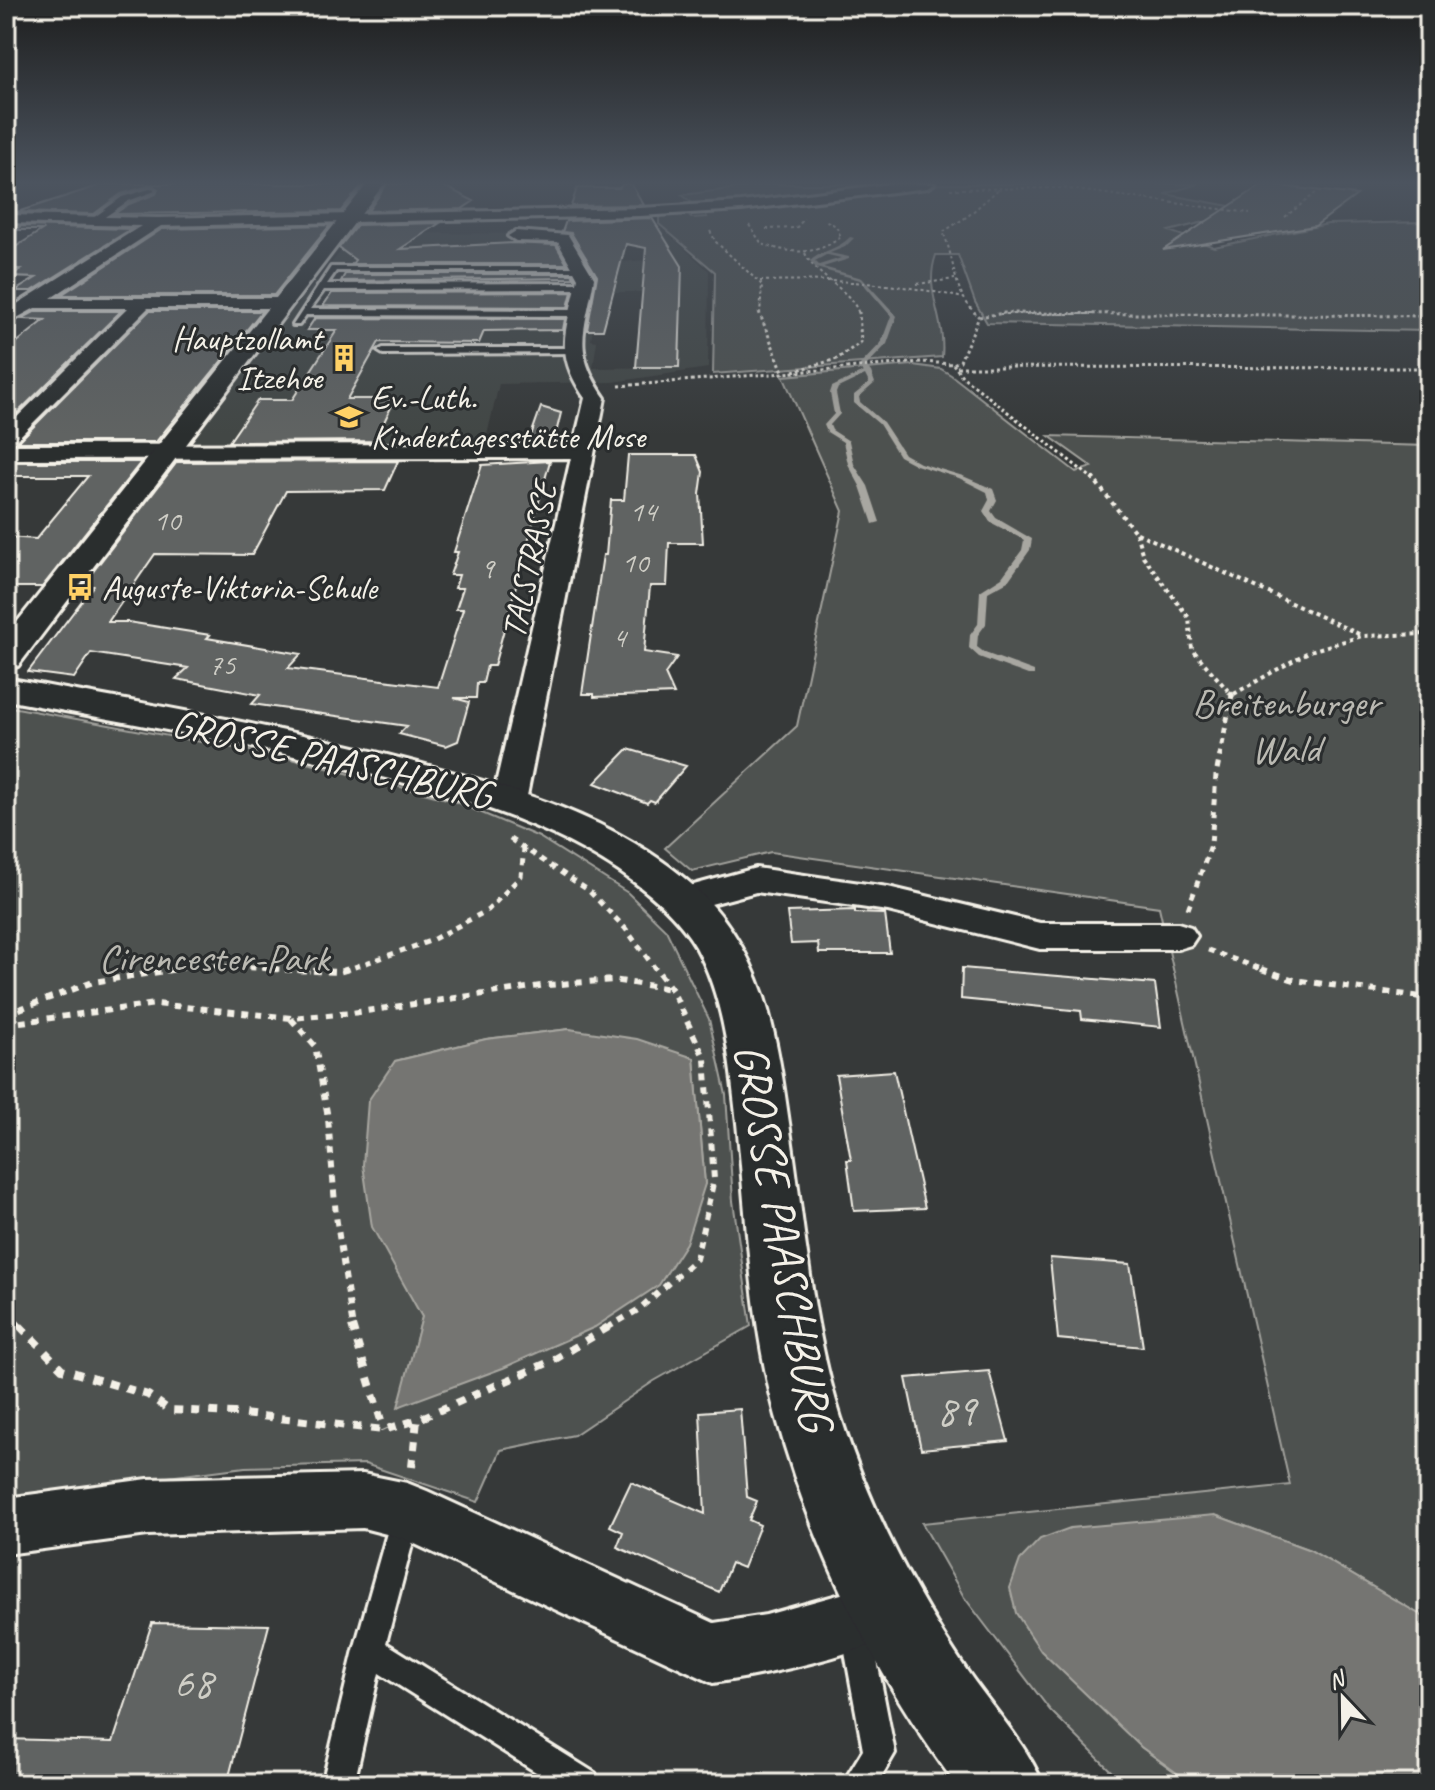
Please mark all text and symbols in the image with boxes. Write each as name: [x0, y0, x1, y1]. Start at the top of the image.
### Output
place label: Hauptzollamt Itzehoe: [172, 317, 326, 399]
building icon: Hauptzollamt Itzehoe: [329, 343, 359, 373]
place label: Ev.-Luth. Kindertagesstätte Mose: [371, 376, 647, 458]
school or university icon: Ev.-Luth. Kindertagesstätte Mose: [334, 402, 364, 432]
street label: TALSTRASSE: [491, 474, 567, 642]
house number: 14: [630, 492, 659, 530]
house number: 10: [154, 501, 183, 539]
house number: 10: [622, 543, 651, 581]
house number: 9: [480, 549, 496, 587]
place label: Auguste-Viktoria-Schule: [102, 566, 379, 609]
bus stop icon: Auguste-Viktoria-Schule: [65, 572, 95, 602]
house number: 4: [612, 618, 628, 656]
house number: 75: [209, 645, 237, 683]
park label: Breitenburger Wald: [1192, 678, 1383, 774]
street label: GROSSE PAASCHBURG: [167, 698, 501, 821]
park label: Cirencester-Park: [99, 933, 332, 983]
street label: GROSSE PAASCHBURG: [720, 1039, 848, 1439]
house number: 89: [936, 1383, 979, 1438]
house number: 68: [173, 1655, 217, 1710]
north arrow: [1303, 1658, 1383, 1738]
text: N: [1324, 1664, 1351, 1696]

